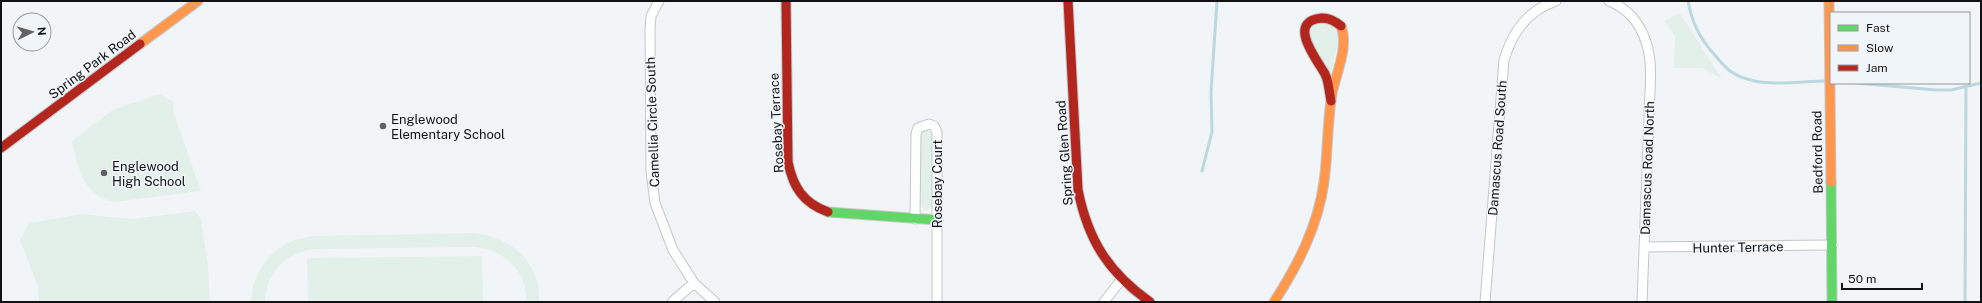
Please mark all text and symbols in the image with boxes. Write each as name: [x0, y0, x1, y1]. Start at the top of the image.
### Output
north arrow: [12, 12, 52, 52]
legend: [1830, 12, 1970, 84]
text: Fast: [1866, 21, 1891, 35]
text: N: [36, 26, 48, 36]
street label: Spring Park Road: [46, 27, 139, 102]
text: Slow: [1866, 41, 1894, 55]
street label: Camellia Circle South: [643, 57, 662, 187]
text: Jam: [1866, 61, 1888, 75]
street label: Rosebay Terrace: [766, 73, 787, 173]
street label: Damascus Road South: [1485, 80, 1510, 216]
street label: Spring Glen Road: [1053, 100, 1076, 206]
street label: Damascus Road North: [1638, 101, 1657, 235]
street label: Bedford Road: [1809, 110, 1826, 194]
place label: Englewood Elementary School: [391, 112, 505, 142]
marker: Englewood Elementary School: [378, 121, 388, 131]
street label: Rosebay Court: [930, 140, 945, 228]
place label: Englewood High School: [112, 159, 186, 189]
marker: Englewood High School: [99, 168, 109, 178]
street label: Hunter Terrace: [1692, 239, 1784, 256]
scale bar: [1842, 265, 1922, 291]
text: 50 m: [1848, 272, 1876, 286]

